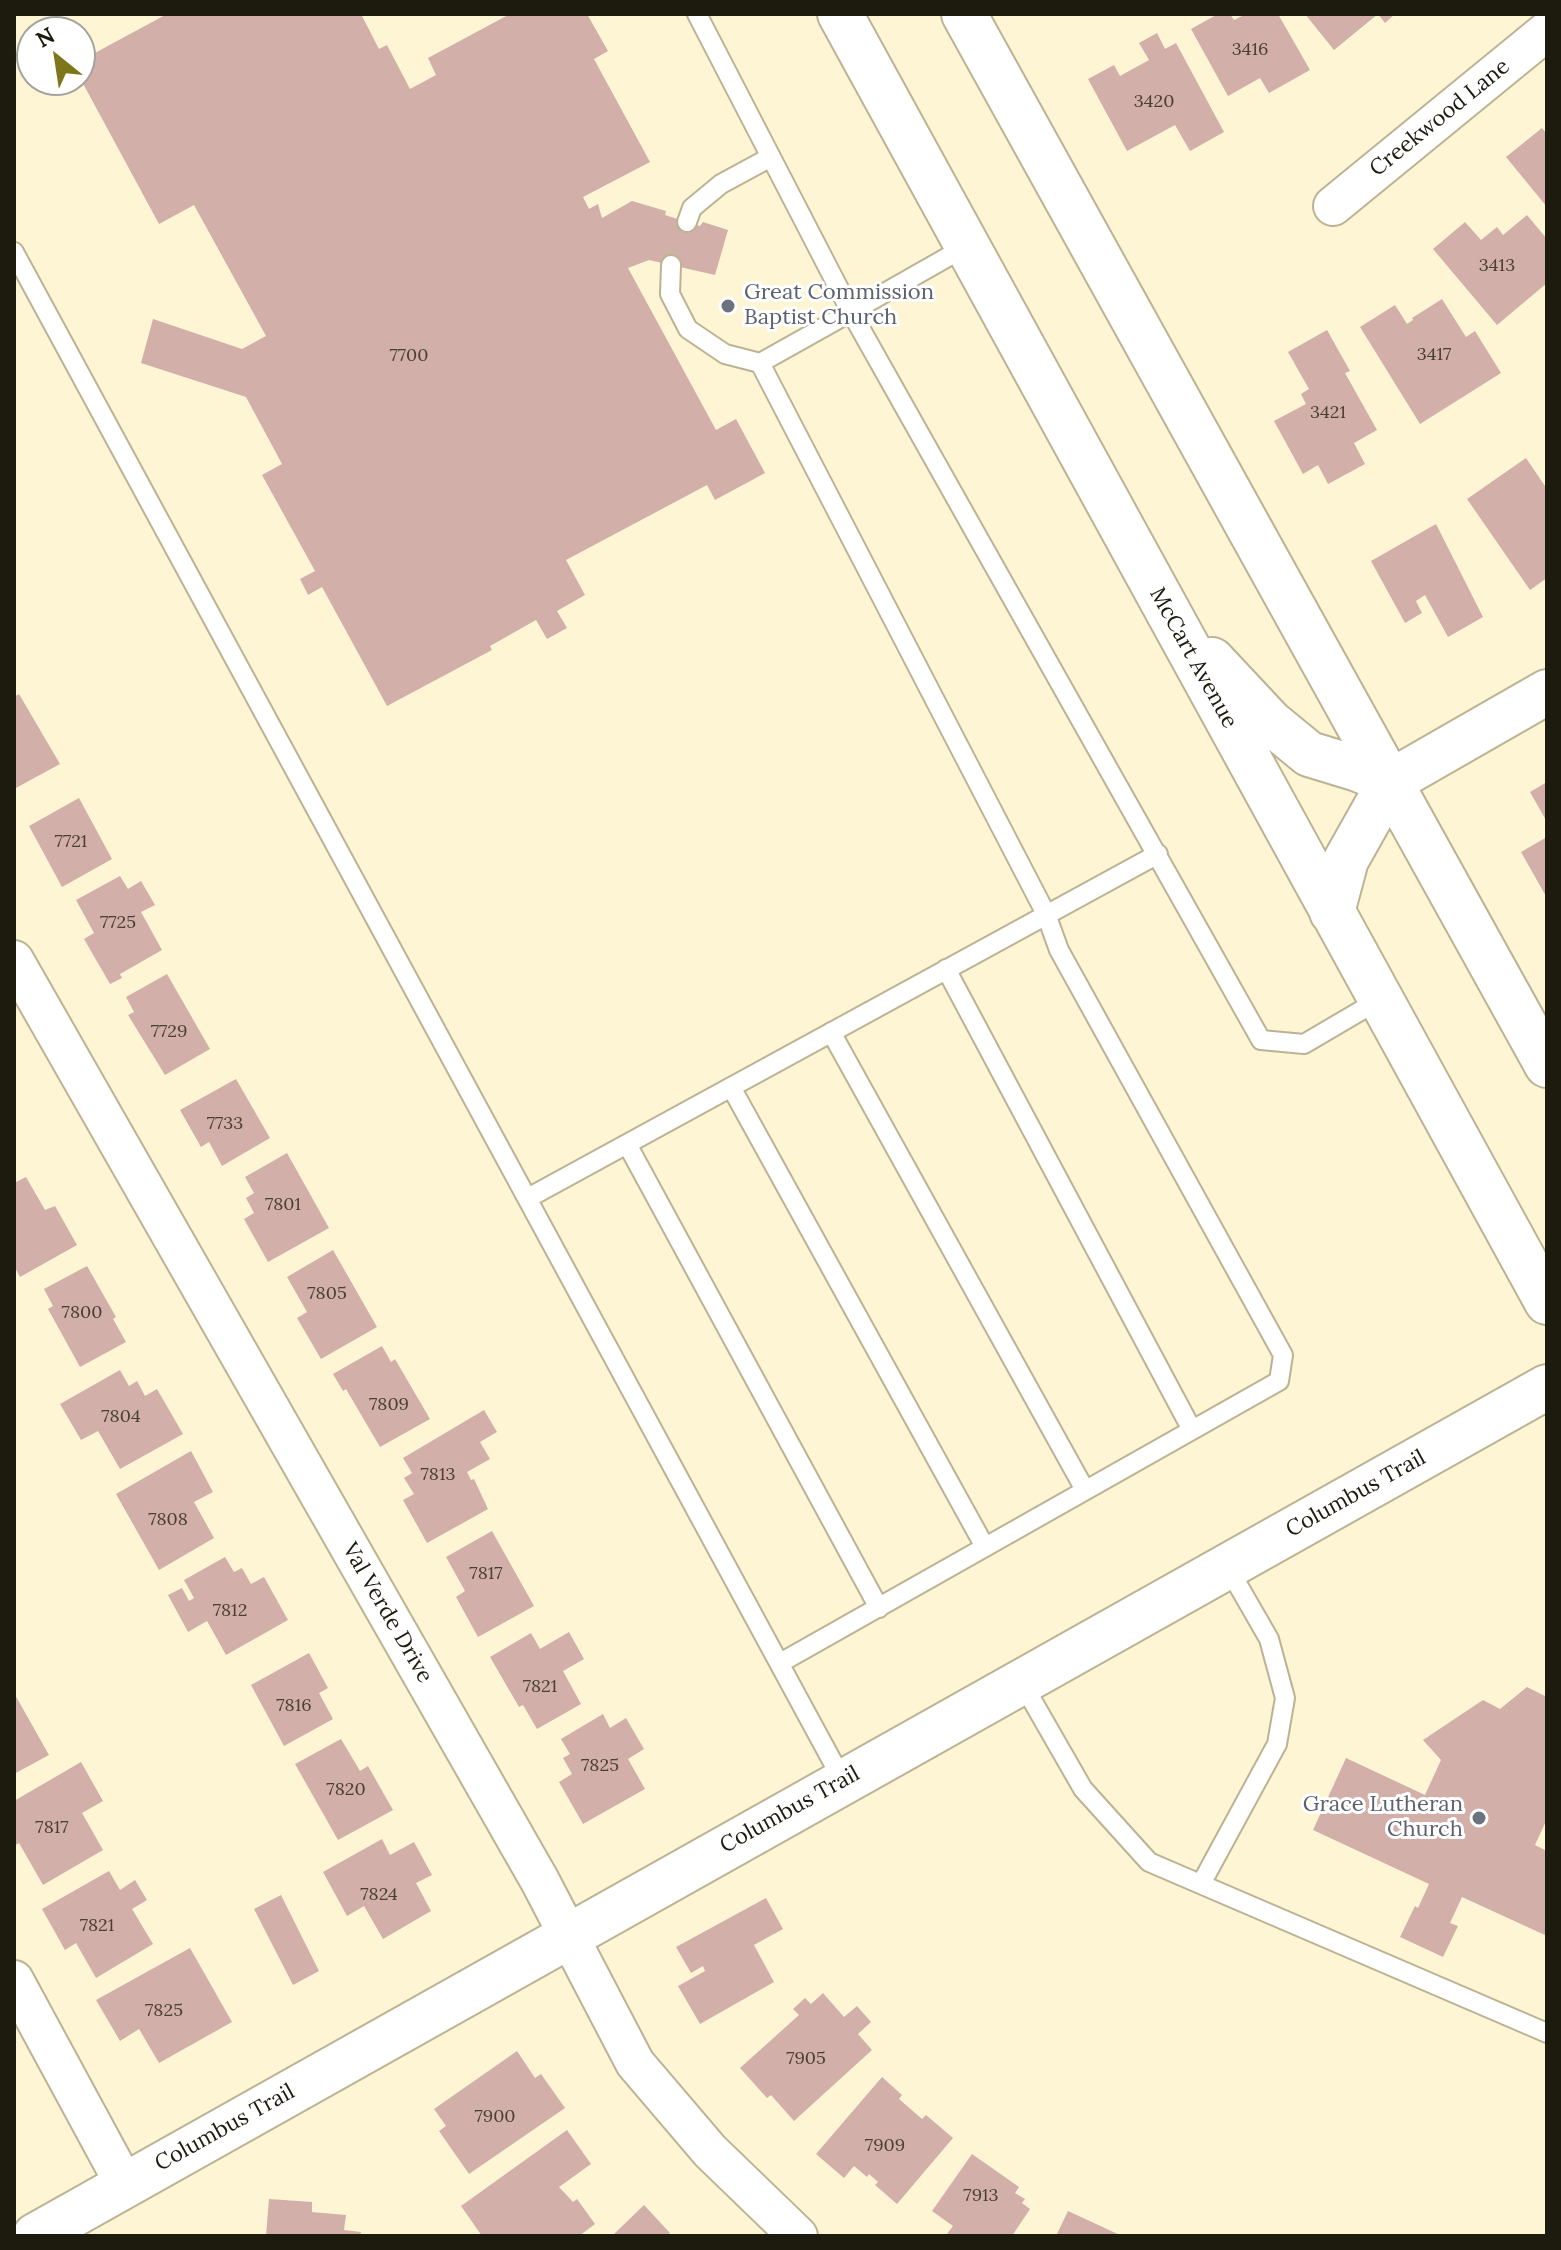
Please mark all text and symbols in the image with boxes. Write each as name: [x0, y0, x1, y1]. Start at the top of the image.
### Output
north arrow: [16, 16, 96, 96]
text: N: [31, 21, 59, 53]
house number: 3416: [1232, 39, 1268, 61]
street label: Creekwood Lane: [1365, 54, 1515, 182]
house number: 3420: [1134, 91, 1174, 113]
house number: 3413: [1479, 255, 1515, 277]
place label: Great Commission Baptist Church: [744, 280, 934, 332]
marker: Great Commission Baptist Church: [719, 297, 737, 315]
house number: 3417: [1417, 344, 1451, 366]
house number: 7700: [390, 345, 428, 367]
house number: 3421: [1310, 402, 1346, 424]
street label: McCart Avenue: [1143, 583, 1243, 733]
house number: 7721: [55, 831, 87, 853]
house number: 7725: [100, 912, 136, 934]
house number: 7729: [151, 1021, 187, 1043]
house number: 7733: [207, 1113, 243, 1135]
house number: 7801: [265, 1194, 301, 1216]
house number: 7805: [307, 1283, 347, 1305]
house number: 7800: [62, 1302, 102, 1324]
house number: 7809: [369, 1394, 409, 1416]
house number: 7804: [101, 1406, 141, 1428]
street label: Columbus Trail: [1282, 1445, 1430, 1543]
house number: 7813: [421, 1464, 455, 1486]
house number: 7808: [148, 1509, 188, 1531]
street label: Val Verde Drive: [336, 1538, 438, 1688]
house number: 7817: [469, 1563, 503, 1585]
house number: 7812: [213, 1600, 247, 1622]
house number: 7821: [523, 1676, 557, 1698]
house number: 7816: [276, 1695, 312, 1717]
house number: 7825: [581, 1755, 619, 1777]
street label: Columbus Trail: [716, 1761, 864, 1859]
house number: 7820: [326, 1779, 366, 1801]
place label: Grace Lutheran Church: [1303, 1792, 1463, 1844]
marker: Grace Lutheran Church: [1470, 1809, 1488, 1827]
house number: 7817: [35, 1817, 69, 1839]
house number: 7824: [360, 1884, 398, 1906]
house number: 7821: [80, 1915, 114, 1937]
house number: 7825: [145, 2000, 183, 2022]
house number: 7905: [786, 2048, 826, 2070]
street label: Columbus Trail: [151, 2079, 299, 2177]
house number: 7900: [474, 2106, 516, 2128]
house number: 7909: [865, 2135, 905, 2157]
house number: 7913: [963, 2185, 999, 2207]

